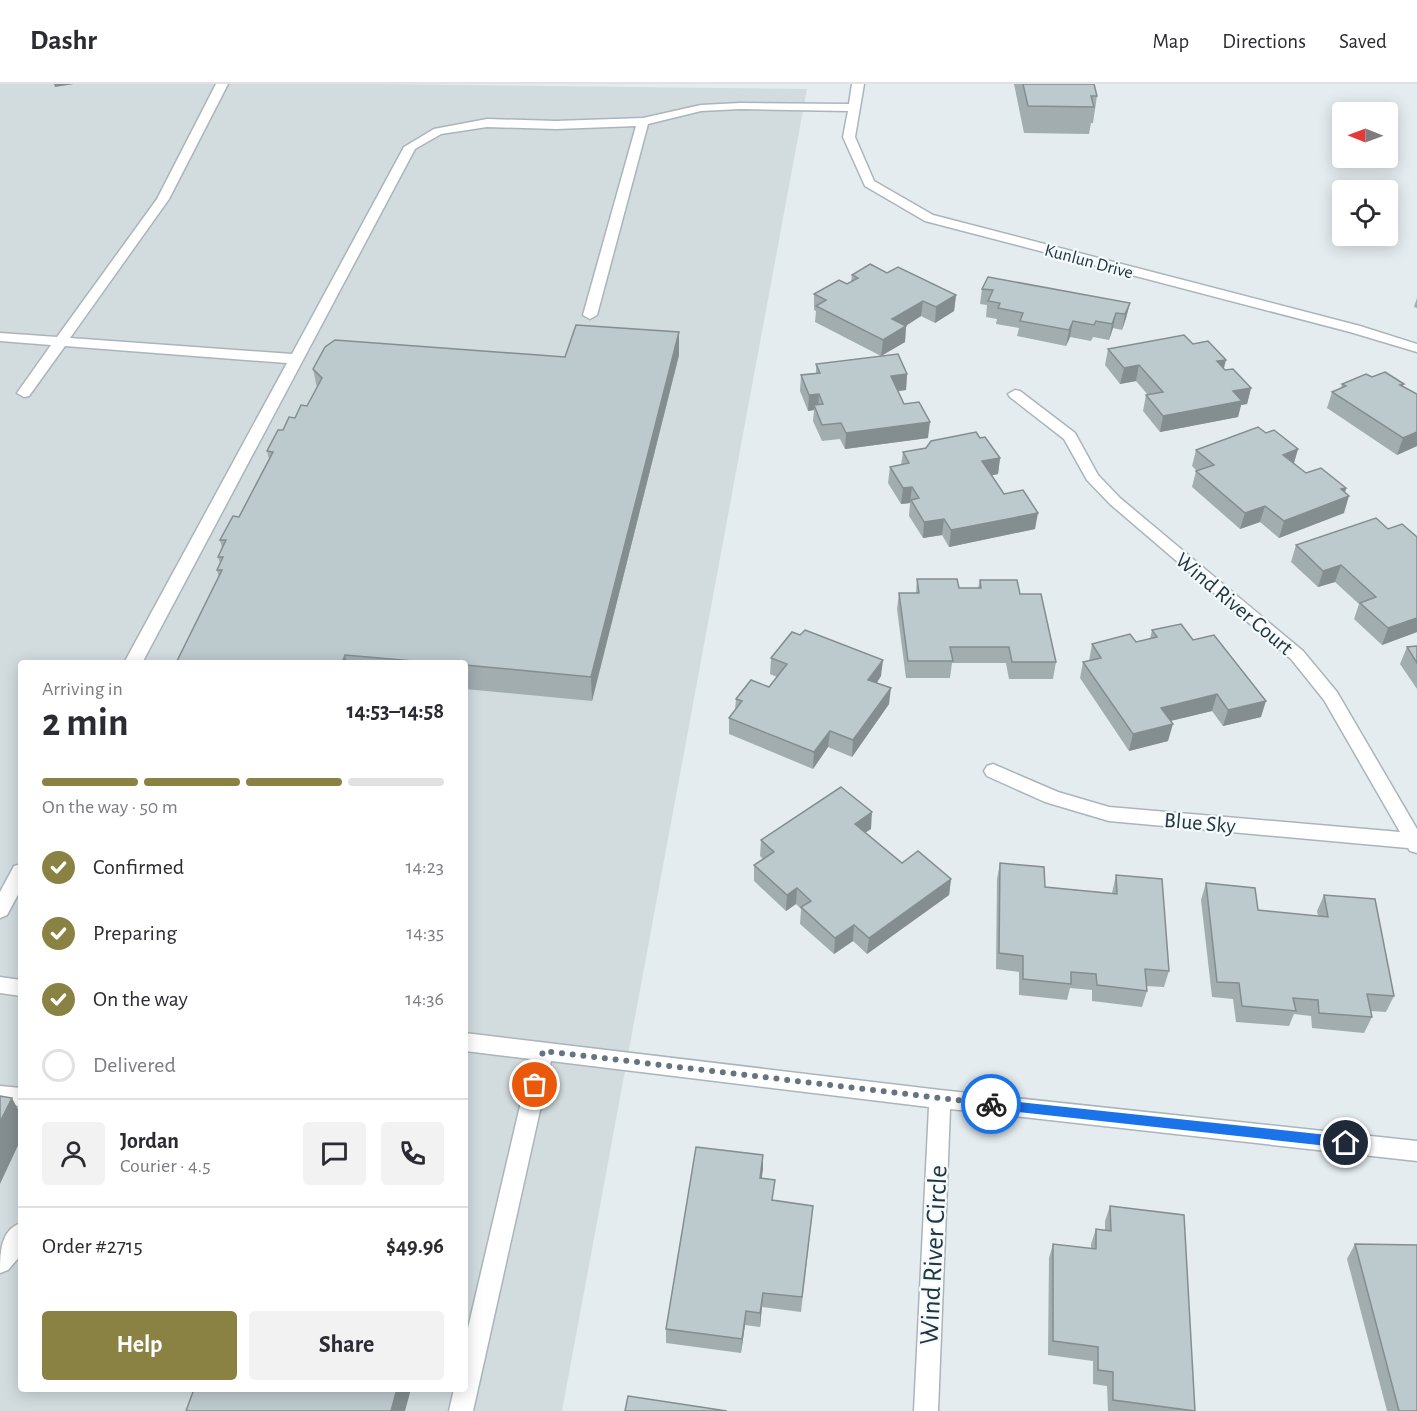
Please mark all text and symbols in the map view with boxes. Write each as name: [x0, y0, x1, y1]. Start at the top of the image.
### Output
text: Dashr: [30, 27, 97, 55]
text: Map: [1153, 31, 1189, 52]
text: Directions: [1222, 31, 1306, 52]
text: Saved: [1339, 31, 1387, 52]
north arrow: [1332, 102, 1398, 168]
map controls: [1332, 102, 1398, 246]
button: locate: [1332, 180, 1398, 246]
street label: Kunlun Drive: [1042, 241, 1135, 282]
street label: Wind River Court: [1171, 549, 1297, 659]
text: Arriving in: [42, 679, 123, 699]
text: 14:53–14:58: [346, 700, 444, 722]
text: 2 min: [42, 704, 129, 743]
text: On the way · 50 m: [42, 797, 178, 817]
street label: Blue Sky: [1163, 809, 1237, 837]
icon: check: [42, 851, 75, 884]
text: Confirmed: [93, 856, 184, 878]
text: 14:23: [406, 857, 444, 877]
icon: check: [42, 917, 75, 950]
text: Preparing: [93, 922, 177, 944]
text: 14:35: [406, 923, 444, 943]
icon: check: [42, 983, 75, 1016]
text: On the way: [93, 988, 188, 1010]
text: 14:36: [405, 989, 444, 1009]
text: Delivered: [93, 1054, 176, 1076]
pin: [509, 1059, 560, 1110]
icon: bag: [518, 1068, 551, 1101]
courier: [961, 1074, 1021, 1134]
icon: bike: [975, 1088, 1008, 1121]
pin: [1320, 1117, 1371, 1168]
button: person: [42, 1122, 105, 1185]
button: chat: [303, 1122, 366, 1185]
button: phone: [381, 1122, 444, 1185]
icon: home: [1329, 1126, 1362, 1159]
text: Jordan: [120, 1130, 179, 1152]
text: Courier · 4.5: [120, 1156, 211, 1176]
street label: Wind River Circle: [915, 1164, 952, 1346]
text: Order #2715: [42, 1235, 143, 1257]
text: $49.96: [386, 1235, 444, 1257]
button: Help: [42, 1311, 237, 1380]
button: Share: [249, 1311, 444, 1380]

